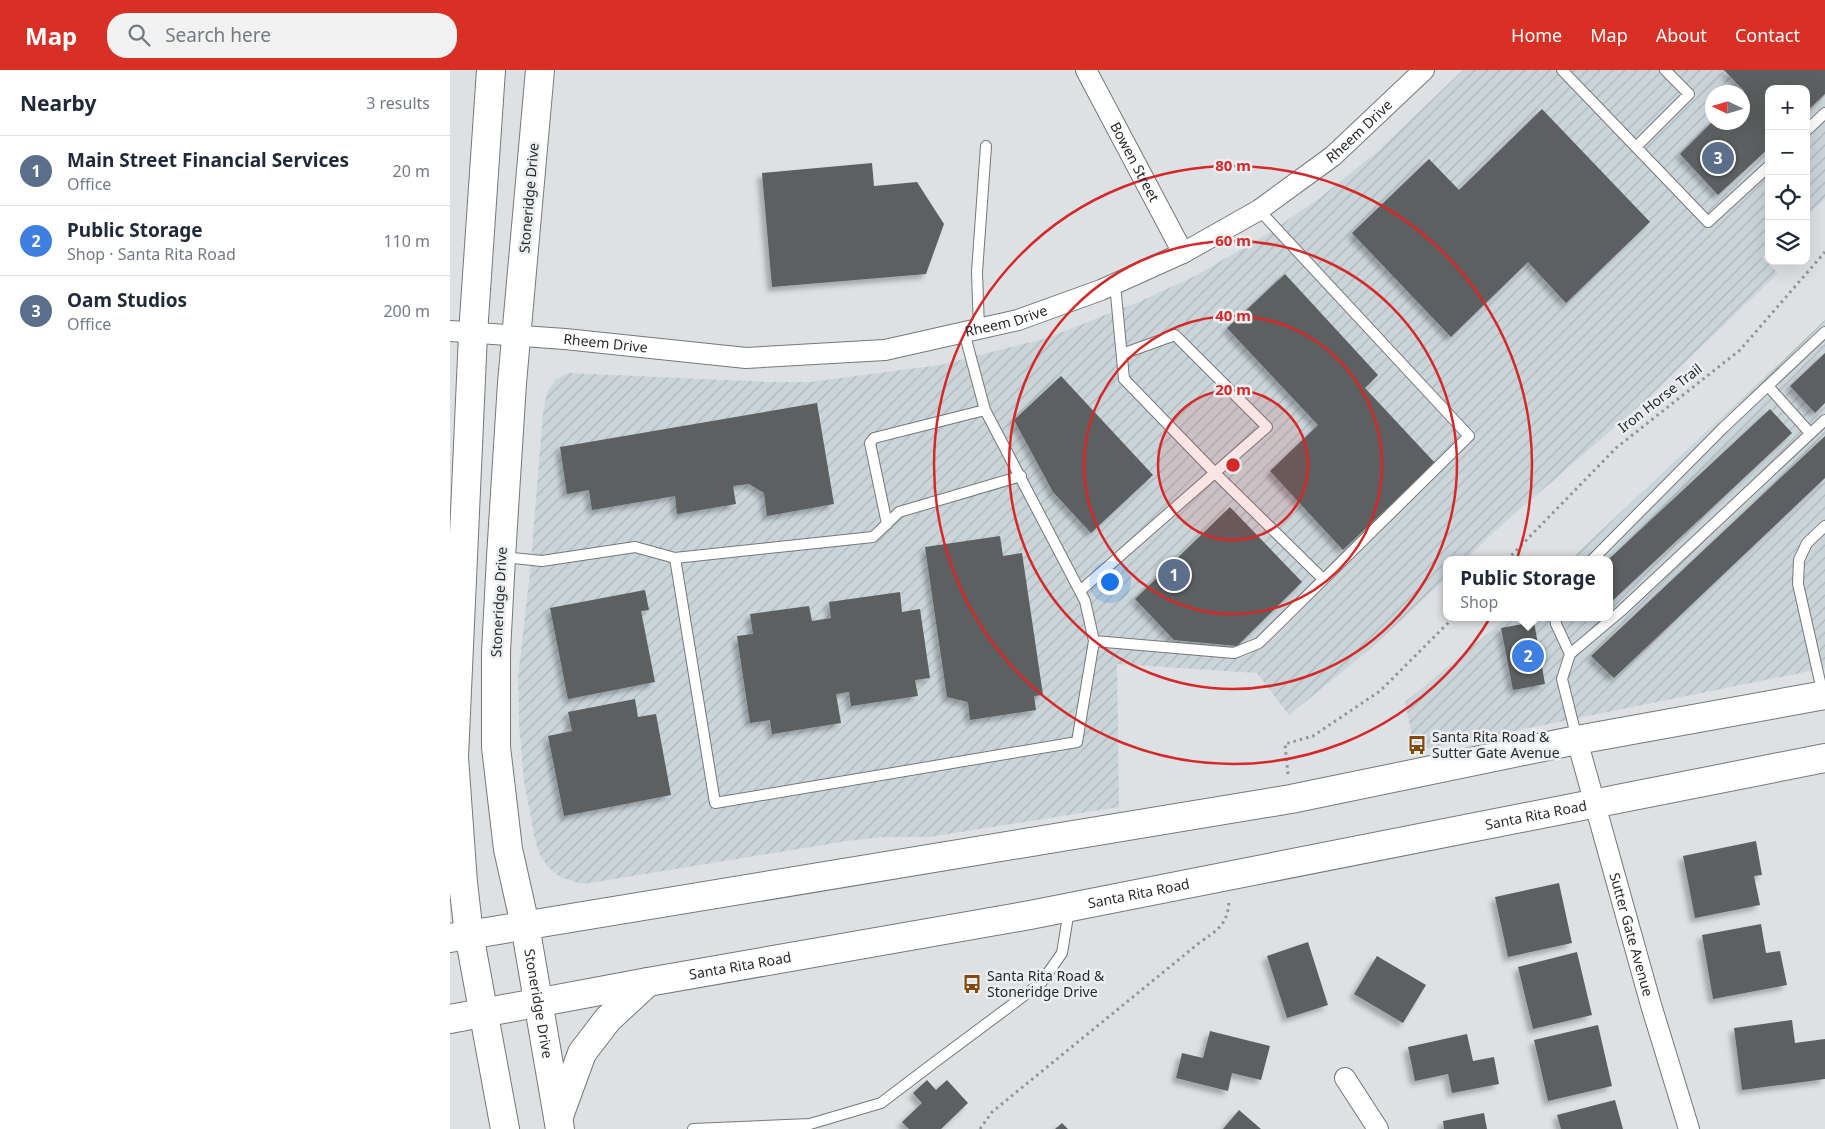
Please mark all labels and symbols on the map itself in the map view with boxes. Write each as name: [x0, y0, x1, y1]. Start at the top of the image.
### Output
north arrow: [1705, 85, 1750, 130]
street label: Rheem Drive: [1322, 95, 1396, 167]
street label: Bowen Street: [1106, 118, 1164, 205]
pin: 3: [1702, 139, 1734, 177]
street label: Stoneridge Drive: [514, 142, 543, 254]
text: 80 m: [1215, 155, 1251, 175]
text: 60 m: [1215, 230, 1251, 250]
street label: Rheem Drive: [963, 300, 1050, 341]
text: 40 m: [1215, 305, 1251, 325]
street label: Rheem Drive: [562, 329, 649, 357]
street label: Iron Horse Trail: [1614, 359, 1706, 436]
text: 20 m: [1215, 379, 1251, 399]
centre of rings: [1224, 456, 1242, 474]
street label: Stoneridge Drive: [486, 546, 511, 658]
pin: 1: [1158, 556, 1190, 594]
your location: [1097, 569, 1123, 595]
pin: 2: [1512, 637, 1544, 675]
place label: Santa Rita Road & Sutter Gate Avenue: [1432, 727, 1560, 762]
bus stop icon: Santa Rita Road & Sutter Gate Avenue: [1406, 734, 1428, 756]
street label: Santa Rita Road: [1483, 795, 1588, 834]
street label: Sutter Gate Avenue: [1605, 870, 1658, 999]
street label: Santa Rita Road: [1086, 874, 1191, 912]
street label: Stoneridge Drive: [520, 947, 558, 1060]
street label: Santa Rita Road: [688, 947, 793, 984]
place label: Santa Rita Road & Stoneridge Drive: [987, 966, 1105, 1001]
bus stop icon: Santa Rita Road & Stoneridge Drive: [961, 973, 983, 995]

